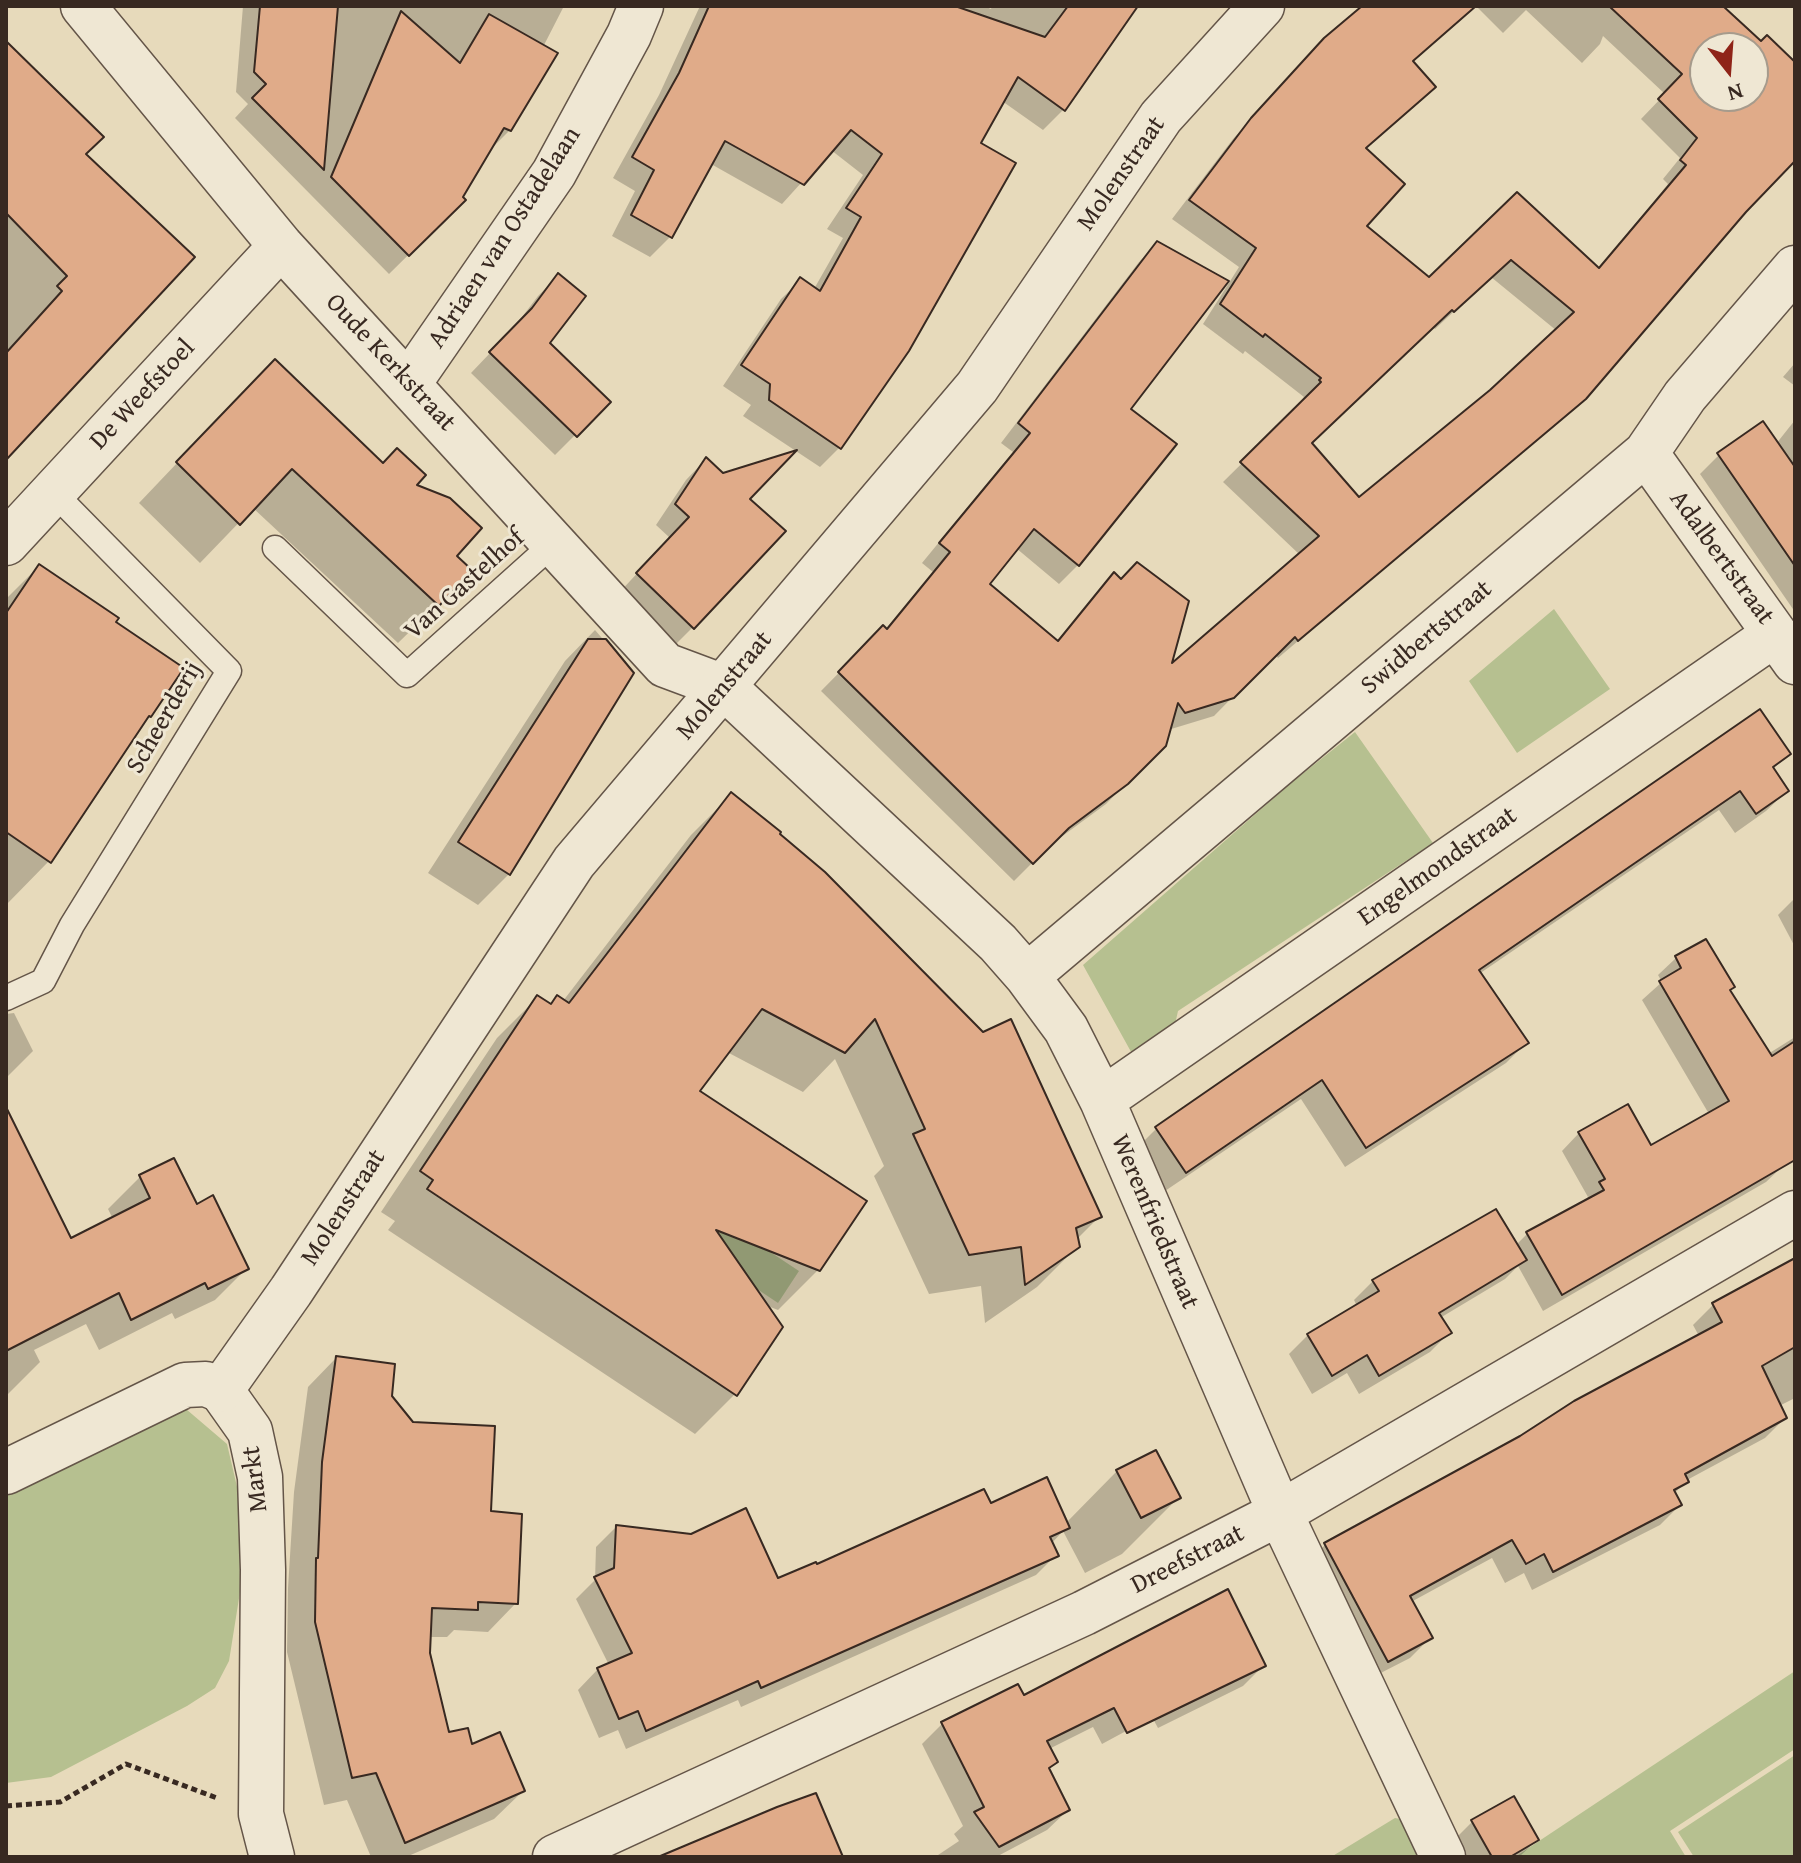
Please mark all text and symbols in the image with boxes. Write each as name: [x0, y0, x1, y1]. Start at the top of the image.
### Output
north arrow: [1689, 32, 1769, 112]
text: N: [1724, 76, 1747, 110]
street label: Molenstraat: [1071, 111, 1173, 237]
street label: Adriaen van Ostadelaan: [422, 121, 588, 355]
street label: Oude Kerkstraat: [318, 288, 462, 438]
street label: De Weefstoel: [84, 333, 202, 457]
street label: Adalbertstraat: [1662, 485, 1780, 631]
street label: Van Gastelhof: [398, 523, 532, 647]
street label: Swidbertstraat: [1355, 574, 1499, 702]
street label: Molenstraat: [670, 625, 780, 747]
street label: Scheerderij: [120, 656, 210, 780]
street label: Engelmondstraat: [1353, 801, 1523, 933]
street label: Werenfriedstraat: [1103, 1130, 1205, 1314]
street label: Molenstraat: [295, 1144, 393, 1272]
street label: Markt: [236, 1444, 276, 1514]
street label: Dreefstraat: [1126, 1518, 1250, 1602]

